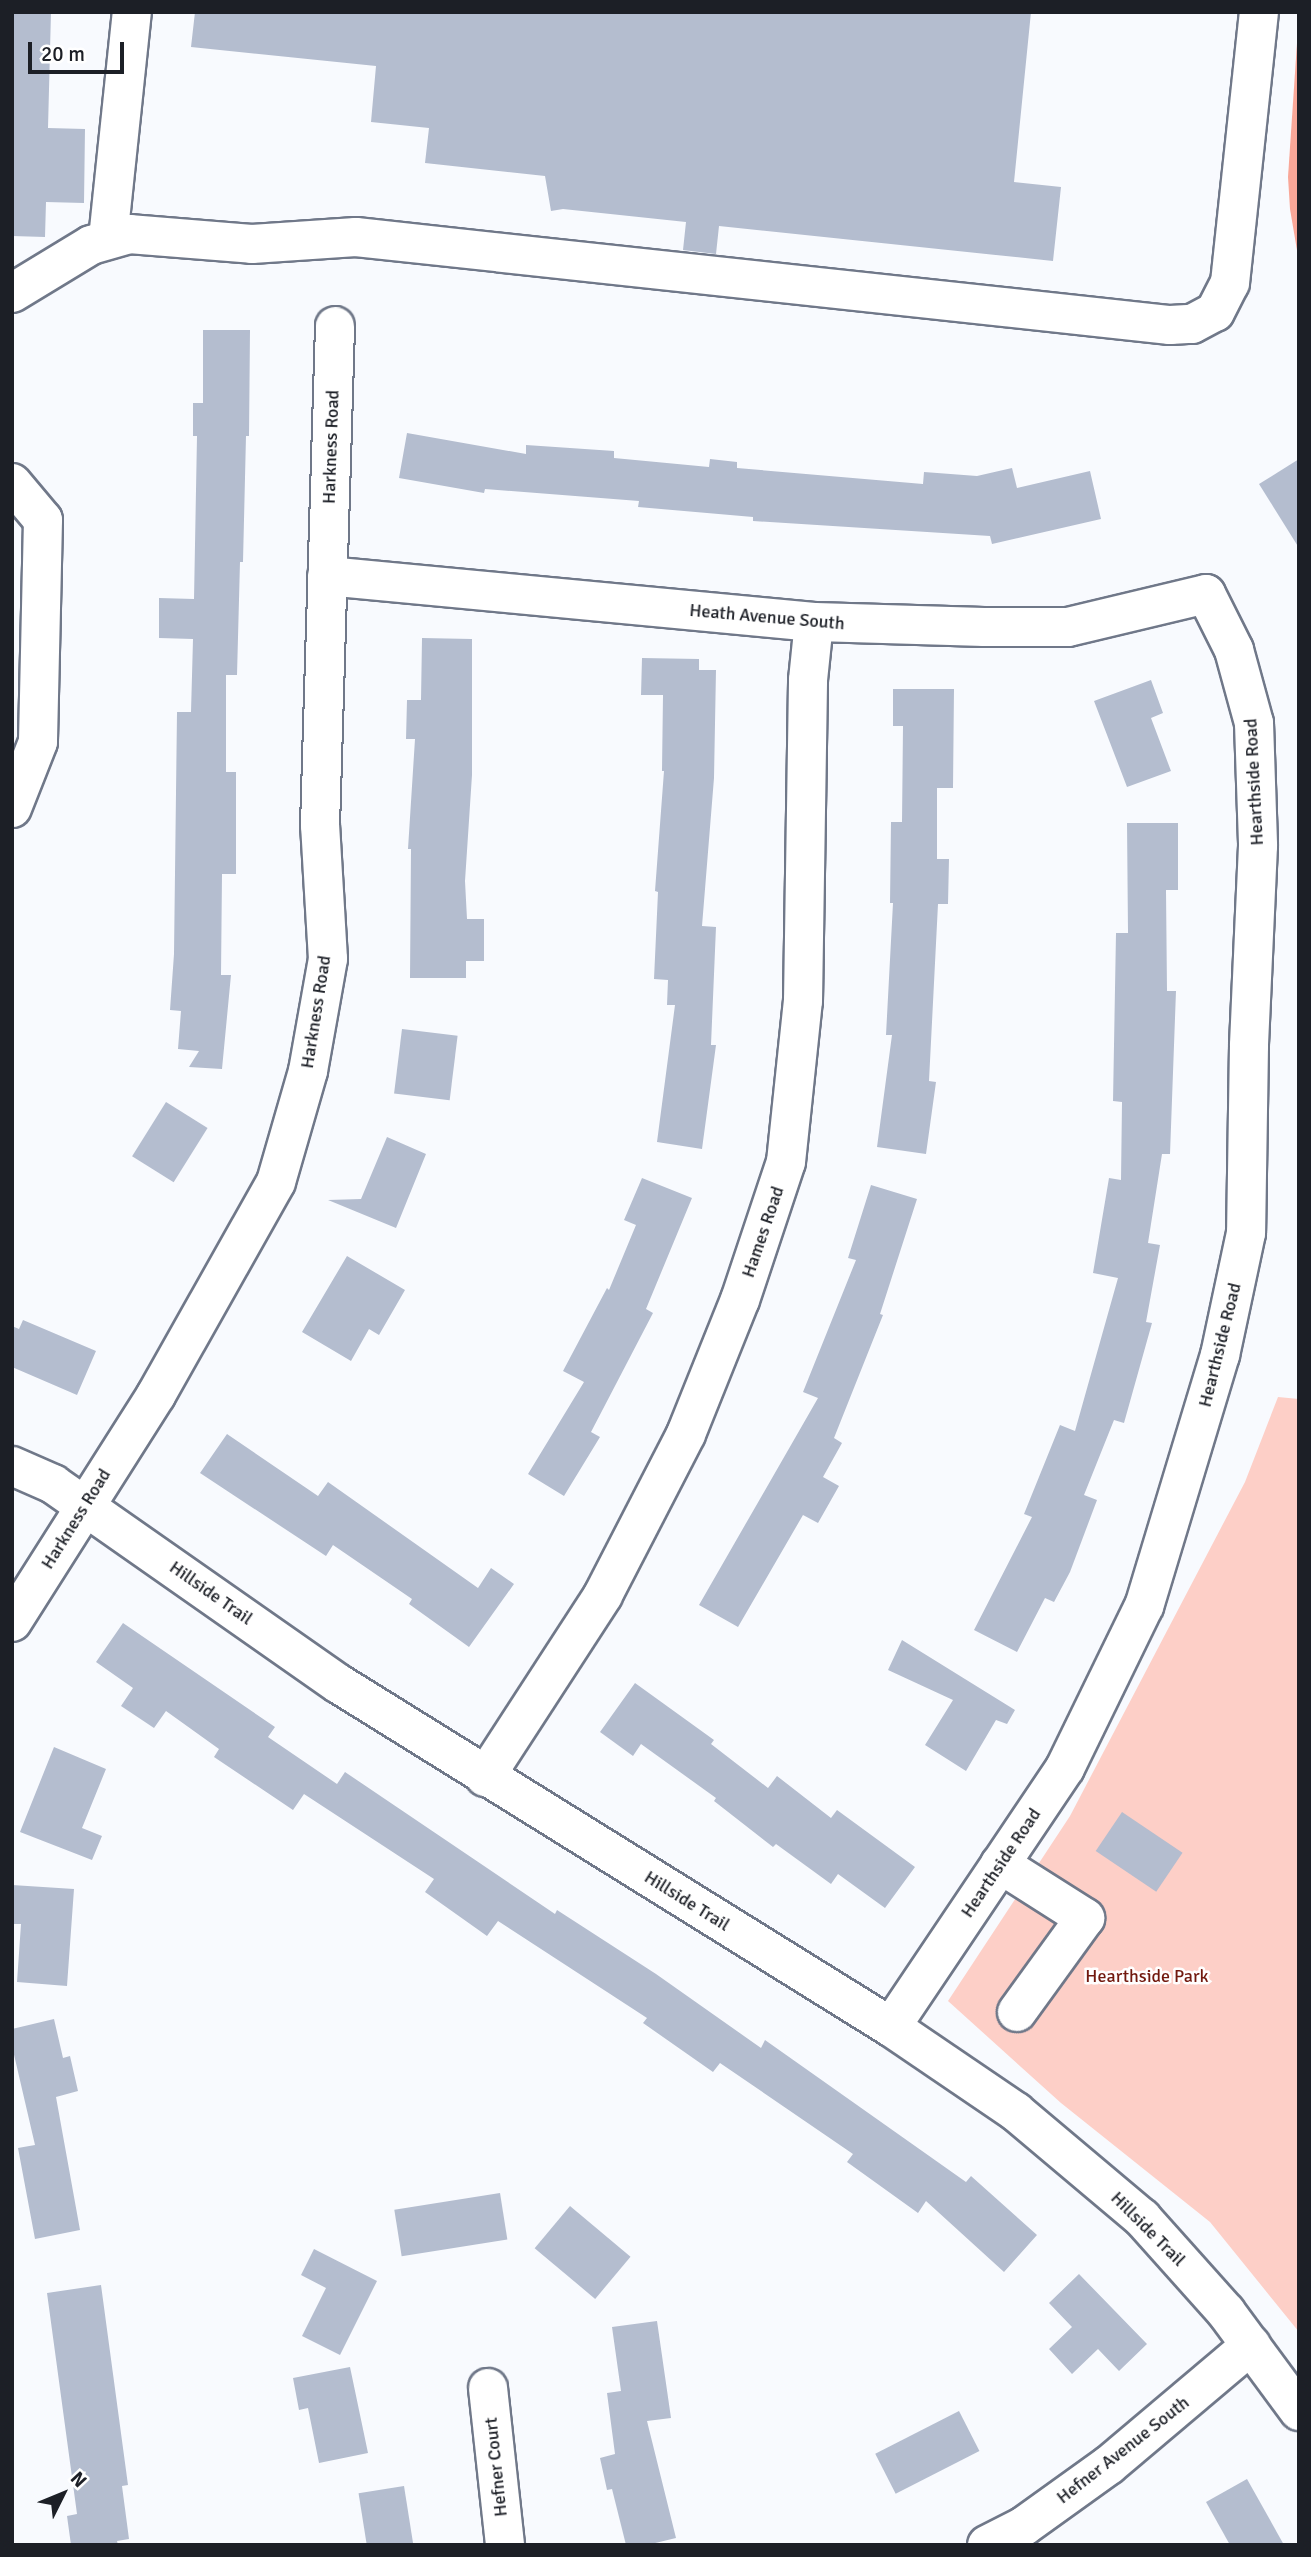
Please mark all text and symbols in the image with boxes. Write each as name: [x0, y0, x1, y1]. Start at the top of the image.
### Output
scale bar: [32, 28, 128, 72]
text: 20 m: [41, 41, 85, 67]
street label: Harkness Road: [318, 390, 344, 504]
street label: Heath Avenue South: [688, 599, 846, 635]
street label: Hearthside Road: [1240, 718, 1268, 846]
street label: Harkness Road: [296, 954, 336, 1070]
street label: Hames Road: [737, 1184, 789, 1280]
street label: Hearthside Road: [1194, 1281, 1246, 1409]
street label: Harkness Road: [37, 1465, 115, 1573]
street label: Hillside Trail: [165, 1556, 257, 1630]
street label: Hearthside Road: [956, 1804, 1046, 1922]
street label: Hillside Trail: [640, 1866, 734, 1936]
park label: Hearthside Park: [1085, 1965, 1209, 1987]
street label: Hillside Trail: [1106, 2187, 1190, 2271]
street label: Hefner Avenue South: [1052, 2392, 1194, 2508]
street label: Hefner Court: [480, 2416, 512, 2518]
north arrow: [28, 2459, 98, 2529]
text: N: [65, 2467, 92, 2493]

